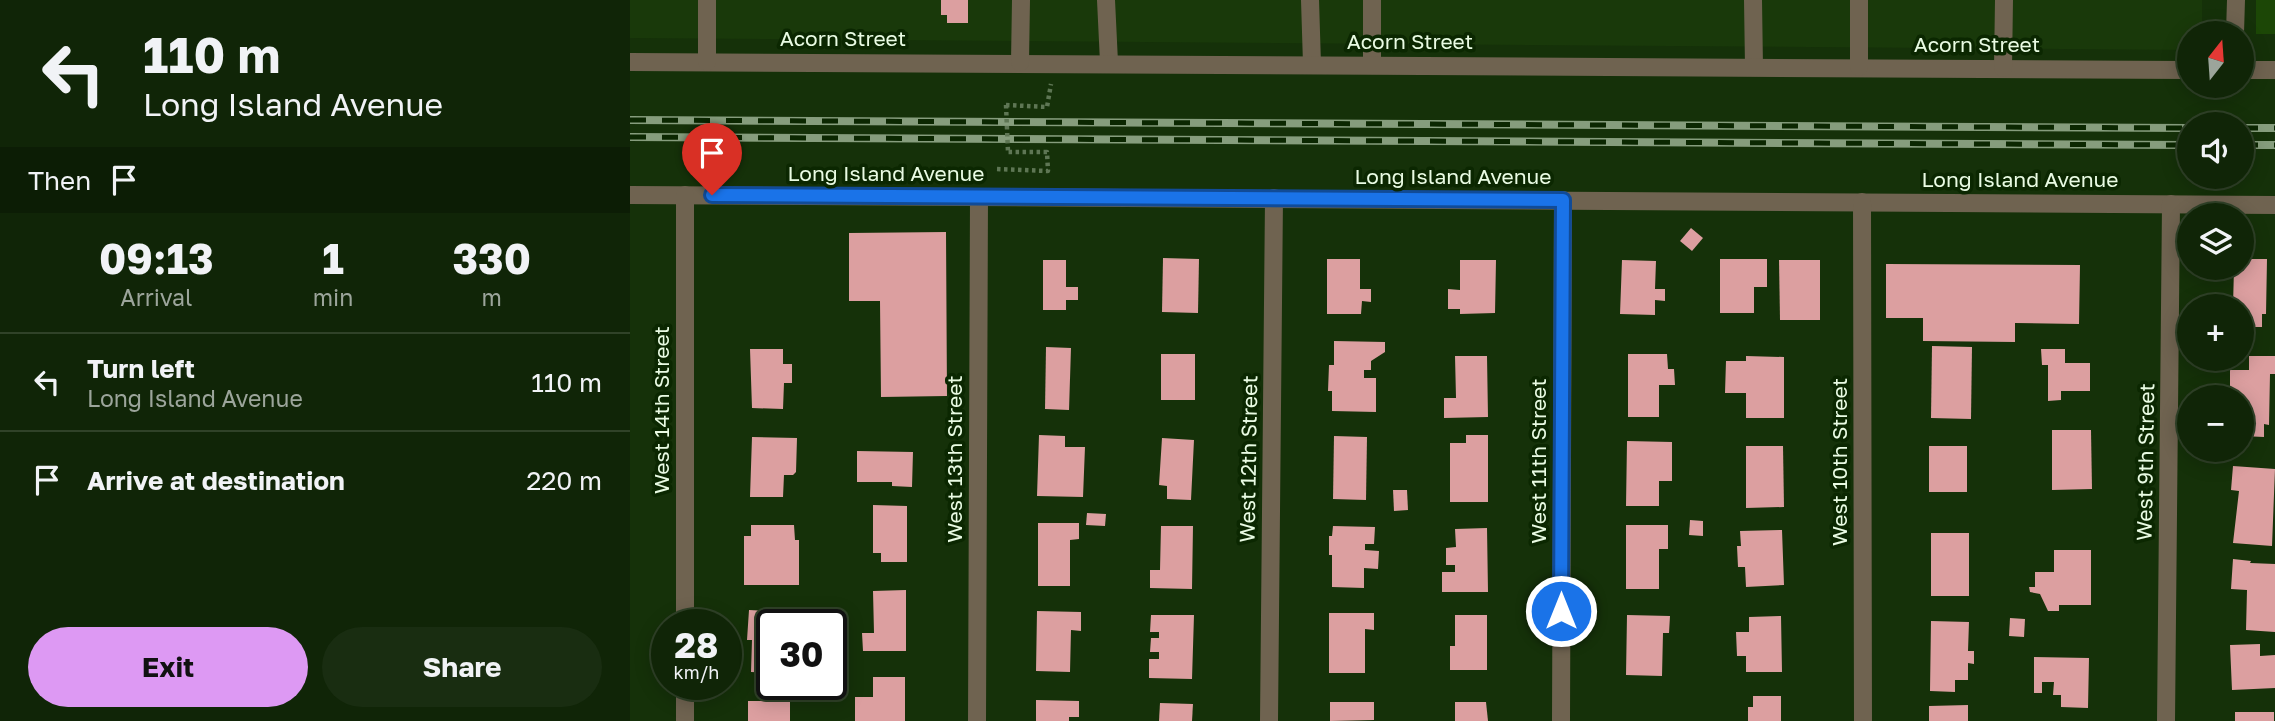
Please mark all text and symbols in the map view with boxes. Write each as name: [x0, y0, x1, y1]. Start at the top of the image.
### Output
north arrow: [2177, 21, 2254, 98]
map controls: [2177, 21, 2254, 462]
text: 110 m: [143, 25, 280, 84]
street label: Acorn Street: [780, 25, 906, 51]
icon: left: [28, 28, 119, 119]
street label: Acorn Street: [1347, 28, 1473, 54]
street label: Acorn Street: [1914, 31, 2040, 57]
text: Long Island Avenue: [143, 85, 443, 123]
button: sound: [2177, 112, 2254, 189]
pin: [682, 123, 742, 195]
icon: arrive: [693, 134, 731, 172]
street label: Long Island Avenue: [788, 160, 984, 186]
icon: arrive: [105, 161, 143, 199]
street label: Long Island Avenue: [1355, 163, 1551, 189]
text: Then: [28, 165, 91, 196]
street label: Long Island Avenue: [1922, 166, 2118, 192]
button: layers: [2177, 203, 2254, 280]
text: 09:13: [99, 233, 214, 283]
text: 1: [322, 233, 344, 283]
text: 330: [452, 233, 531, 283]
text: Arrival: [120, 283, 192, 311]
text: min: [313, 283, 353, 311]
text: m: [481, 283, 502, 311]
button: +: [2177, 294, 2254, 371]
street label: West 14th Street: [648, 326, 674, 494]
text: Turn left: [87, 353, 195, 384]
icon: left: [28, 363, 66, 401]
text: 110 m: [531, 367, 602, 398]
street label: West 13th Street: [941, 375, 967, 543]
street label: West 12th Street: [1234, 375, 1262, 543]
street label: West 11th Street: [1525, 378, 1551, 544]
street label: West 10th Street: [1826, 378, 1852, 546]
street label: West 9th Street: [2131, 383, 2159, 541]
text: Long Island Avenue: [87, 384, 303, 412]
button: −: [2177, 385, 2254, 462]
icon: arrive: [28, 461, 66, 499]
text: Arrive at destination: [87, 465, 345, 496]
text: 220 m: [526, 465, 602, 496]
position arrow: [1524, 574, 1598, 648]
speed limit sign: 30: [756, 609, 847, 700]
text: 28: [675, 624, 718, 666]
button: Exit: [28, 627, 308, 707]
button: Share: [322, 627, 602, 707]
text: km/h: [674, 661, 719, 683]

